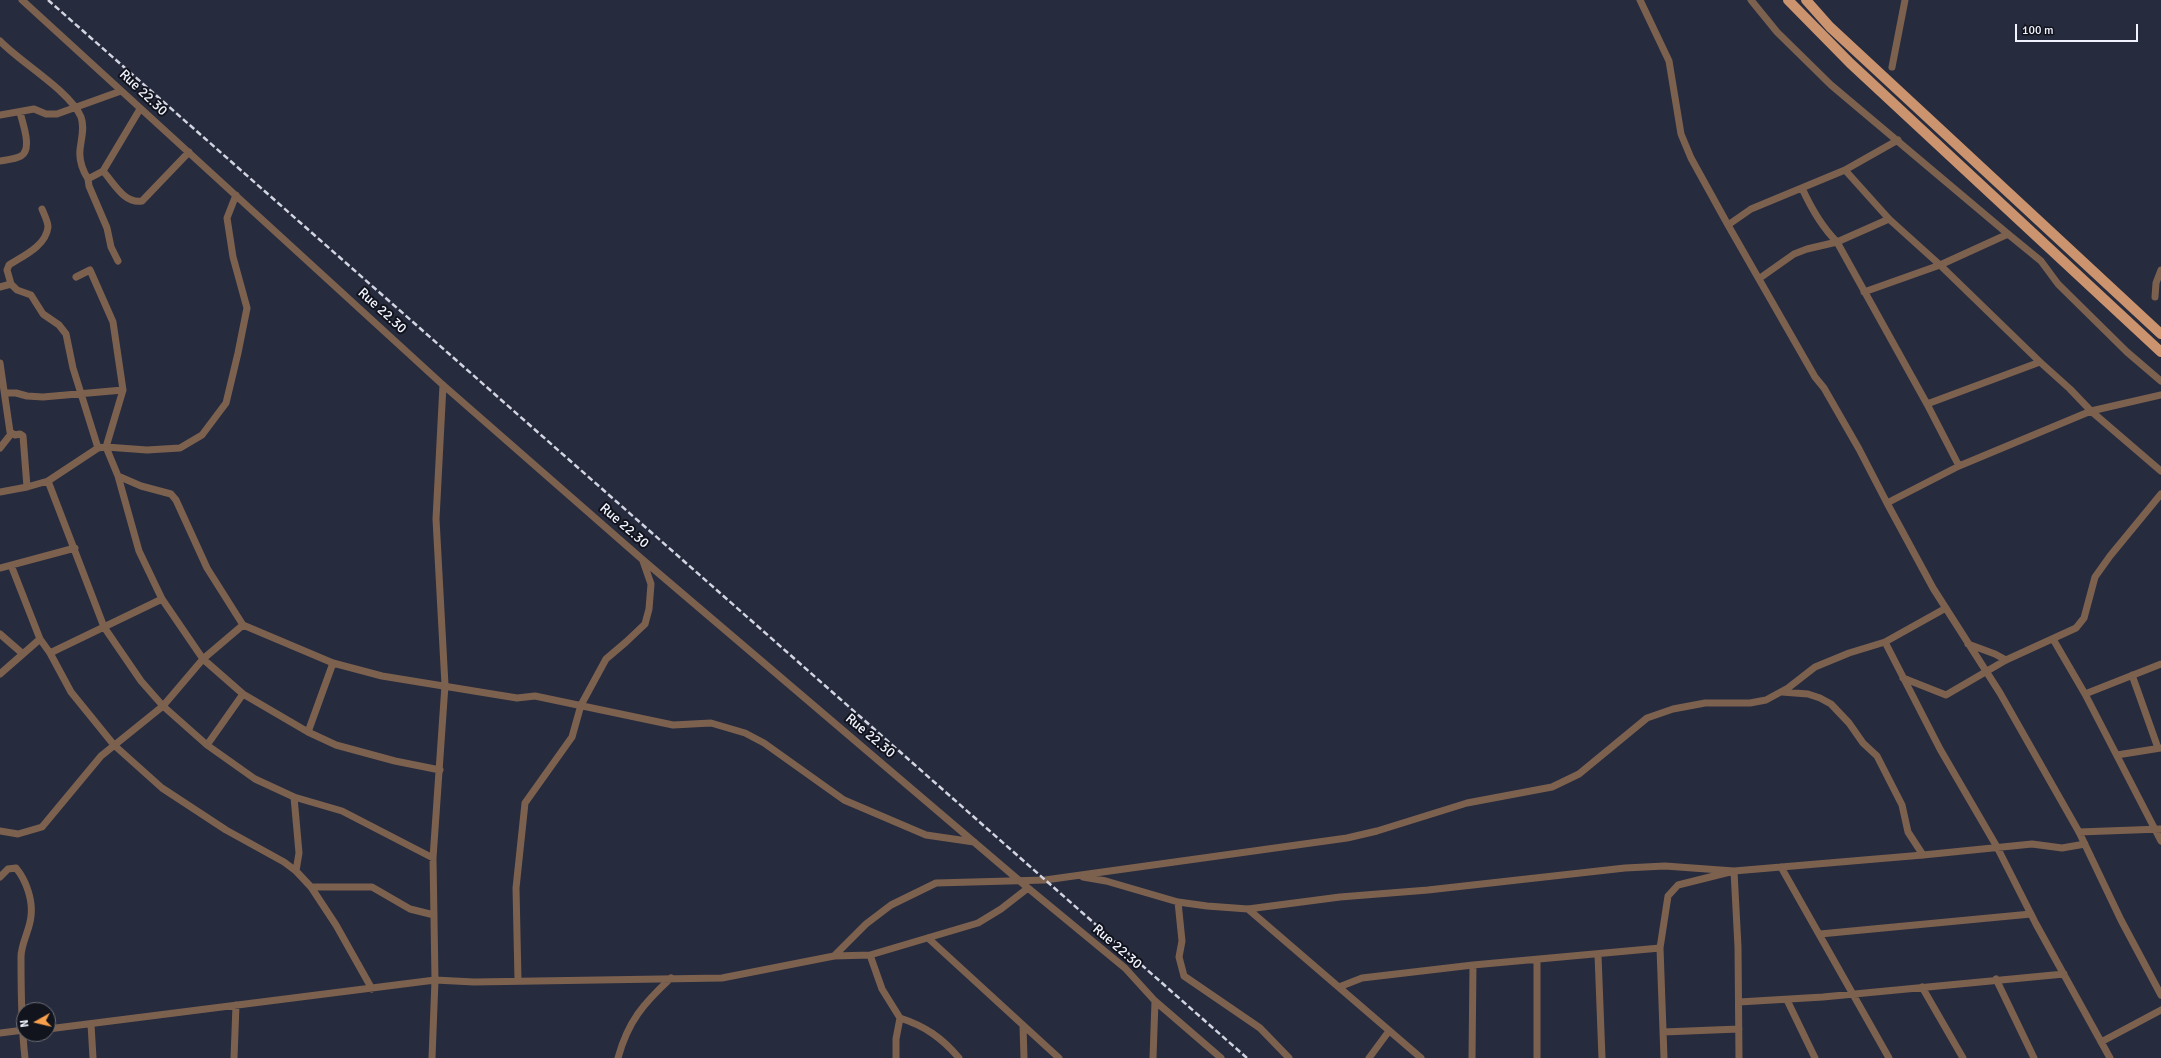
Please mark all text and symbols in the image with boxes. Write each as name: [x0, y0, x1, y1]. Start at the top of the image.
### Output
scale bar: [2017, 16, 2140, 42]
text: 100 m: [2022, 23, 2054, 38]
street label: Rue 22.30: [115, 66, 171, 120]
street label: Rue 22.30: [354, 285, 410, 337]
street label: Rue 22.30: [596, 500, 652, 552]
street label: Rue 22.30: [842, 710, 898, 762]
street label: Rue 22.30: [1089, 921, 1145, 973]
north arrow: [16, 1002, 56, 1042]
text: N: [18, 1019, 32, 1028]

